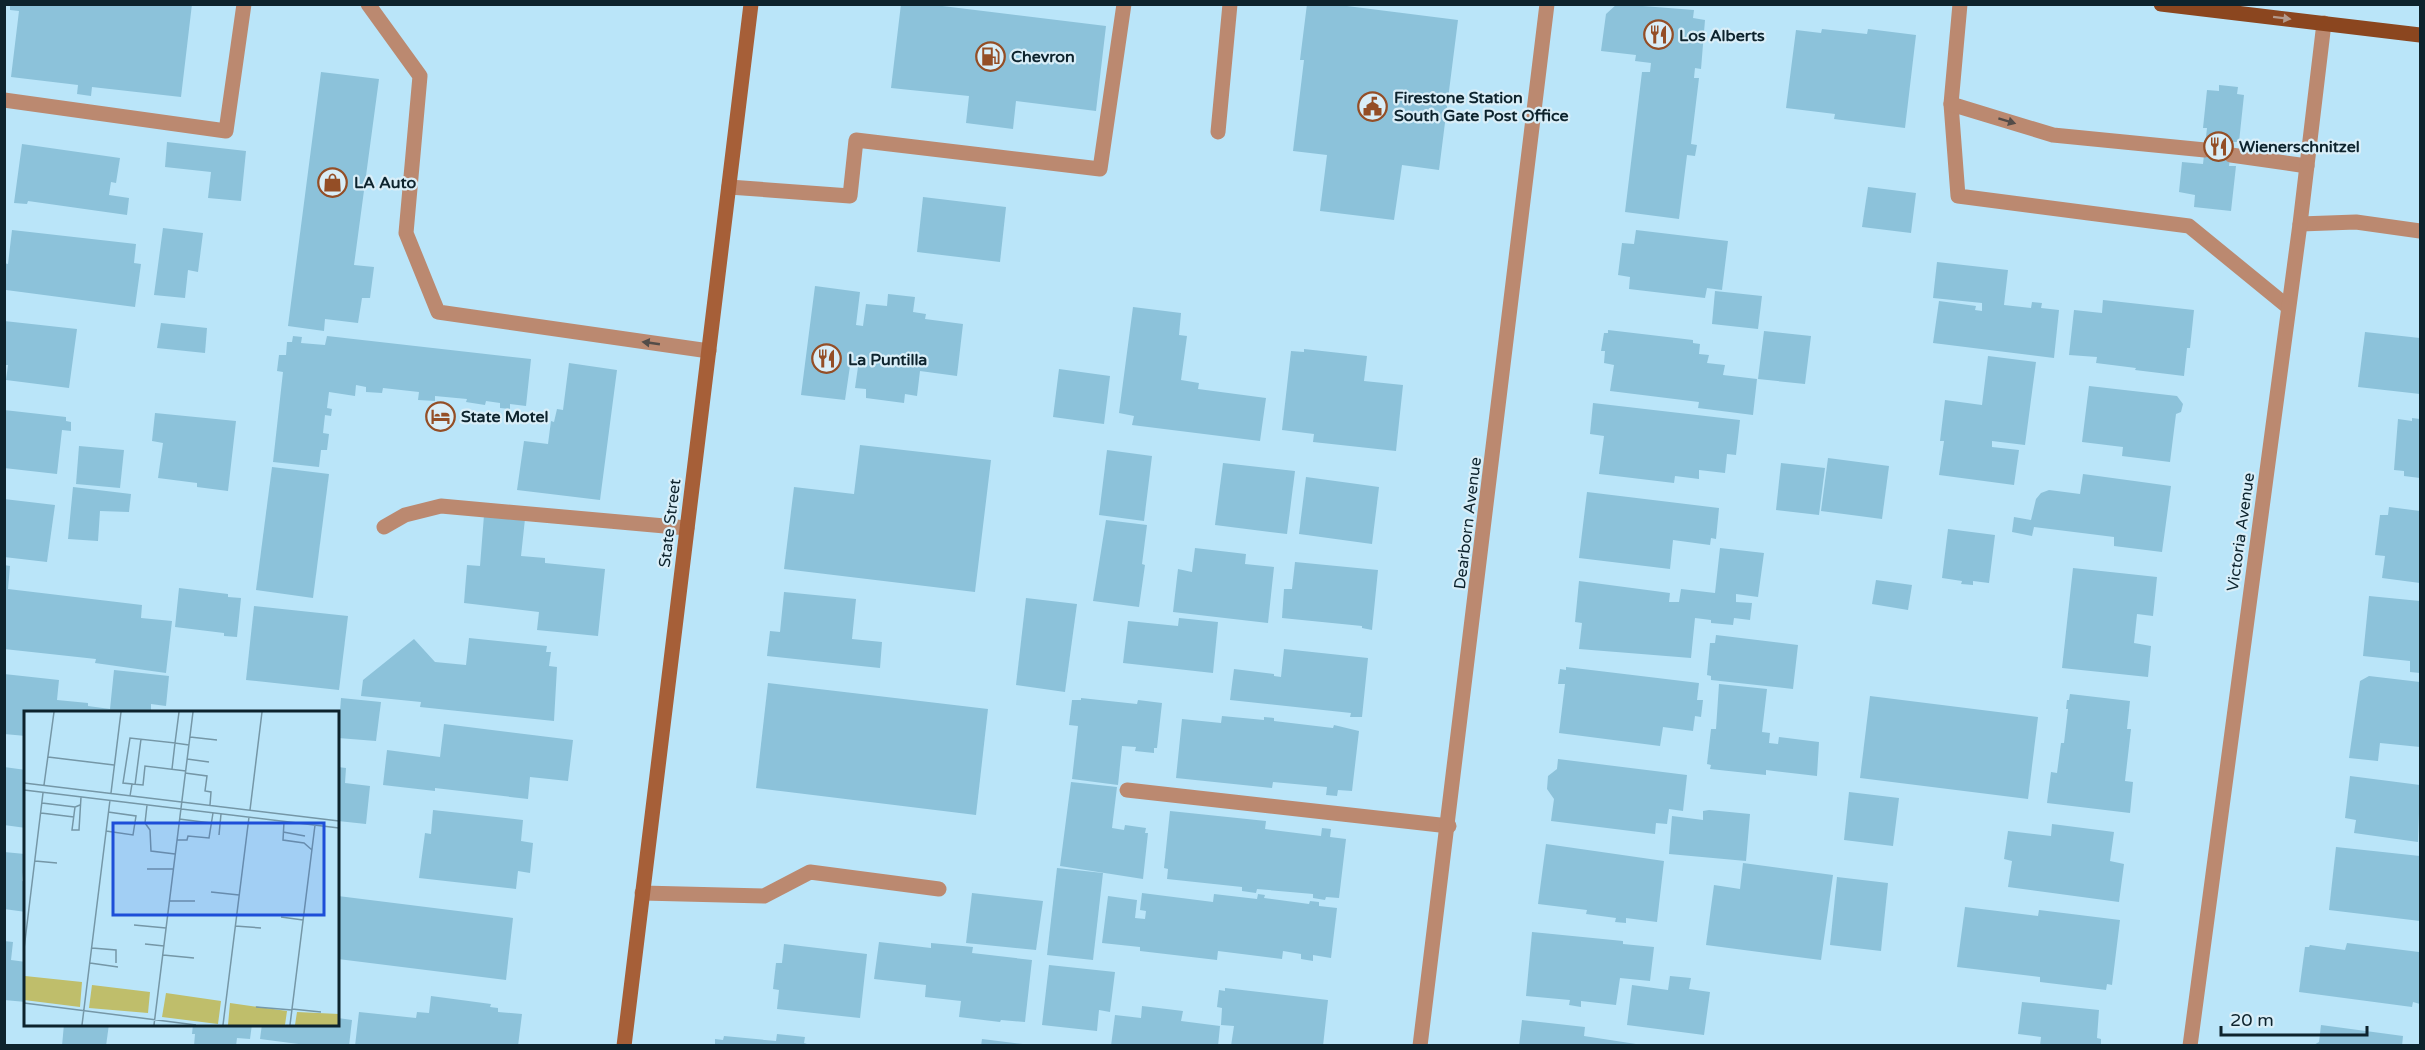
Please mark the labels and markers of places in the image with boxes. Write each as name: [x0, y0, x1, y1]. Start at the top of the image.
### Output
restaurant icon: Los Alberts: [1642, 19, 1674, 51]
place label: Los Alberts: [1679, 26, 1765, 46]
fuel station icon: Chevron: [974, 40, 1006, 72]
place label: Chevron: [1011, 47, 1075, 67]
place label: Firestone Station South Gate Post Office: [1394, 88, 1569, 126]
public building icon: Firestone Station South Gate Post Office: [1357, 90, 1389, 122]
restaurant icon: Wienerschnitzel: [2202, 130, 2234, 162]
place label: Wienerschnitzel: [2239, 137, 2360, 157]
shop icon: LA Auto: [317, 166, 349, 198]
place label: LA Auto: [354, 173, 416, 193]
restaurant icon: La Puntilla: [811, 343, 843, 375]
place label: La Puntilla: [848, 350, 927, 370]
hotel icon: State Motel: [424, 400, 456, 432]
place label: State Motel: [461, 407, 549, 427]

